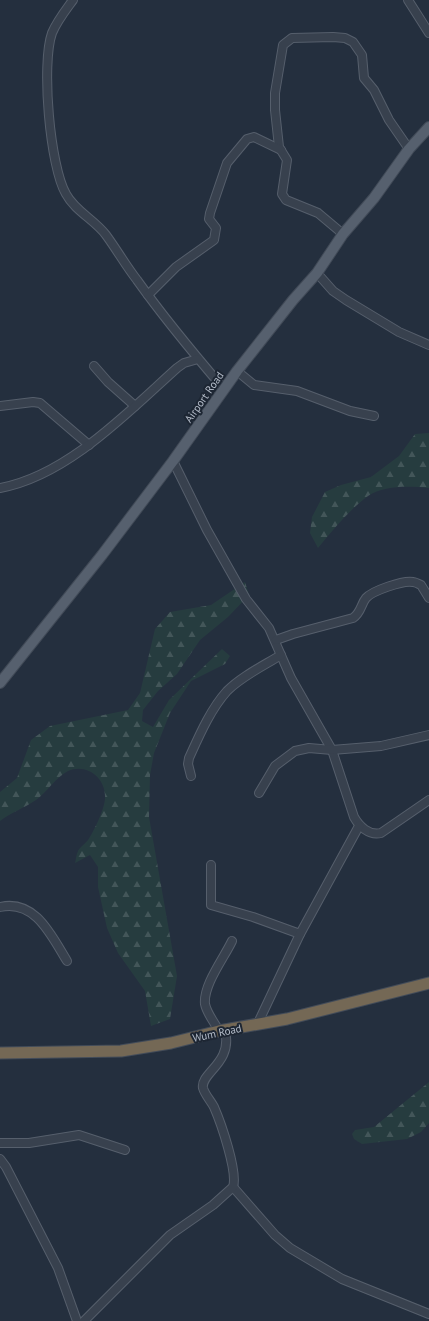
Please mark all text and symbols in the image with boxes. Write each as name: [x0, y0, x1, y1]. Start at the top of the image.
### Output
street label: Airport Road: [181, 369, 227, 425]
street label: Wum Road: [191, 1021, 243, 1045]

